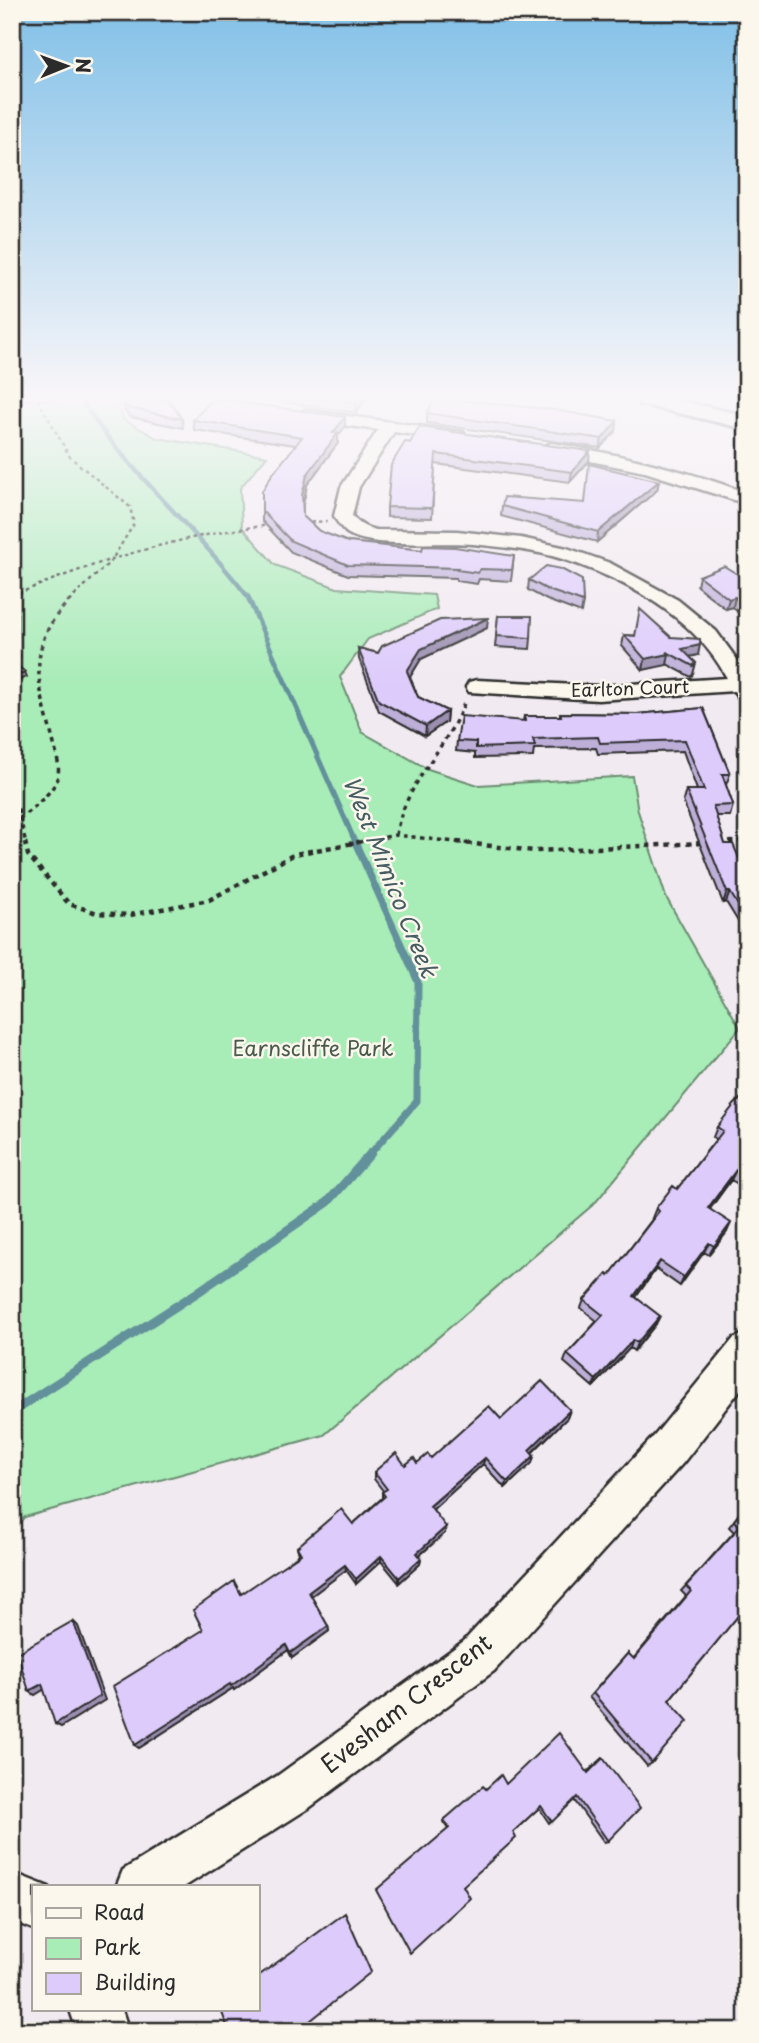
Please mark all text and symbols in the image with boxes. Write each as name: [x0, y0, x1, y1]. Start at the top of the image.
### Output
north arrow: [32, 32, 102, 102]
text: N: [70, 58, 98, 73]
street label: Earlton Court: [570, 672, 689, 703]
water label: West Mimico Creek: [335, 770, 448, 983]
park label: Earnscliffe Park: [232, 1031, 394, 1063]
street label: Evesham Crescent: [313, 1624, 499, 1781]
legend: [32, 1885, 259, 2011]
text: Road: [94, 1895, 145, 1927]
text: Park: [94, 1930, 141, 1962]
text: Building: [94, 1965, 176, 1997]

